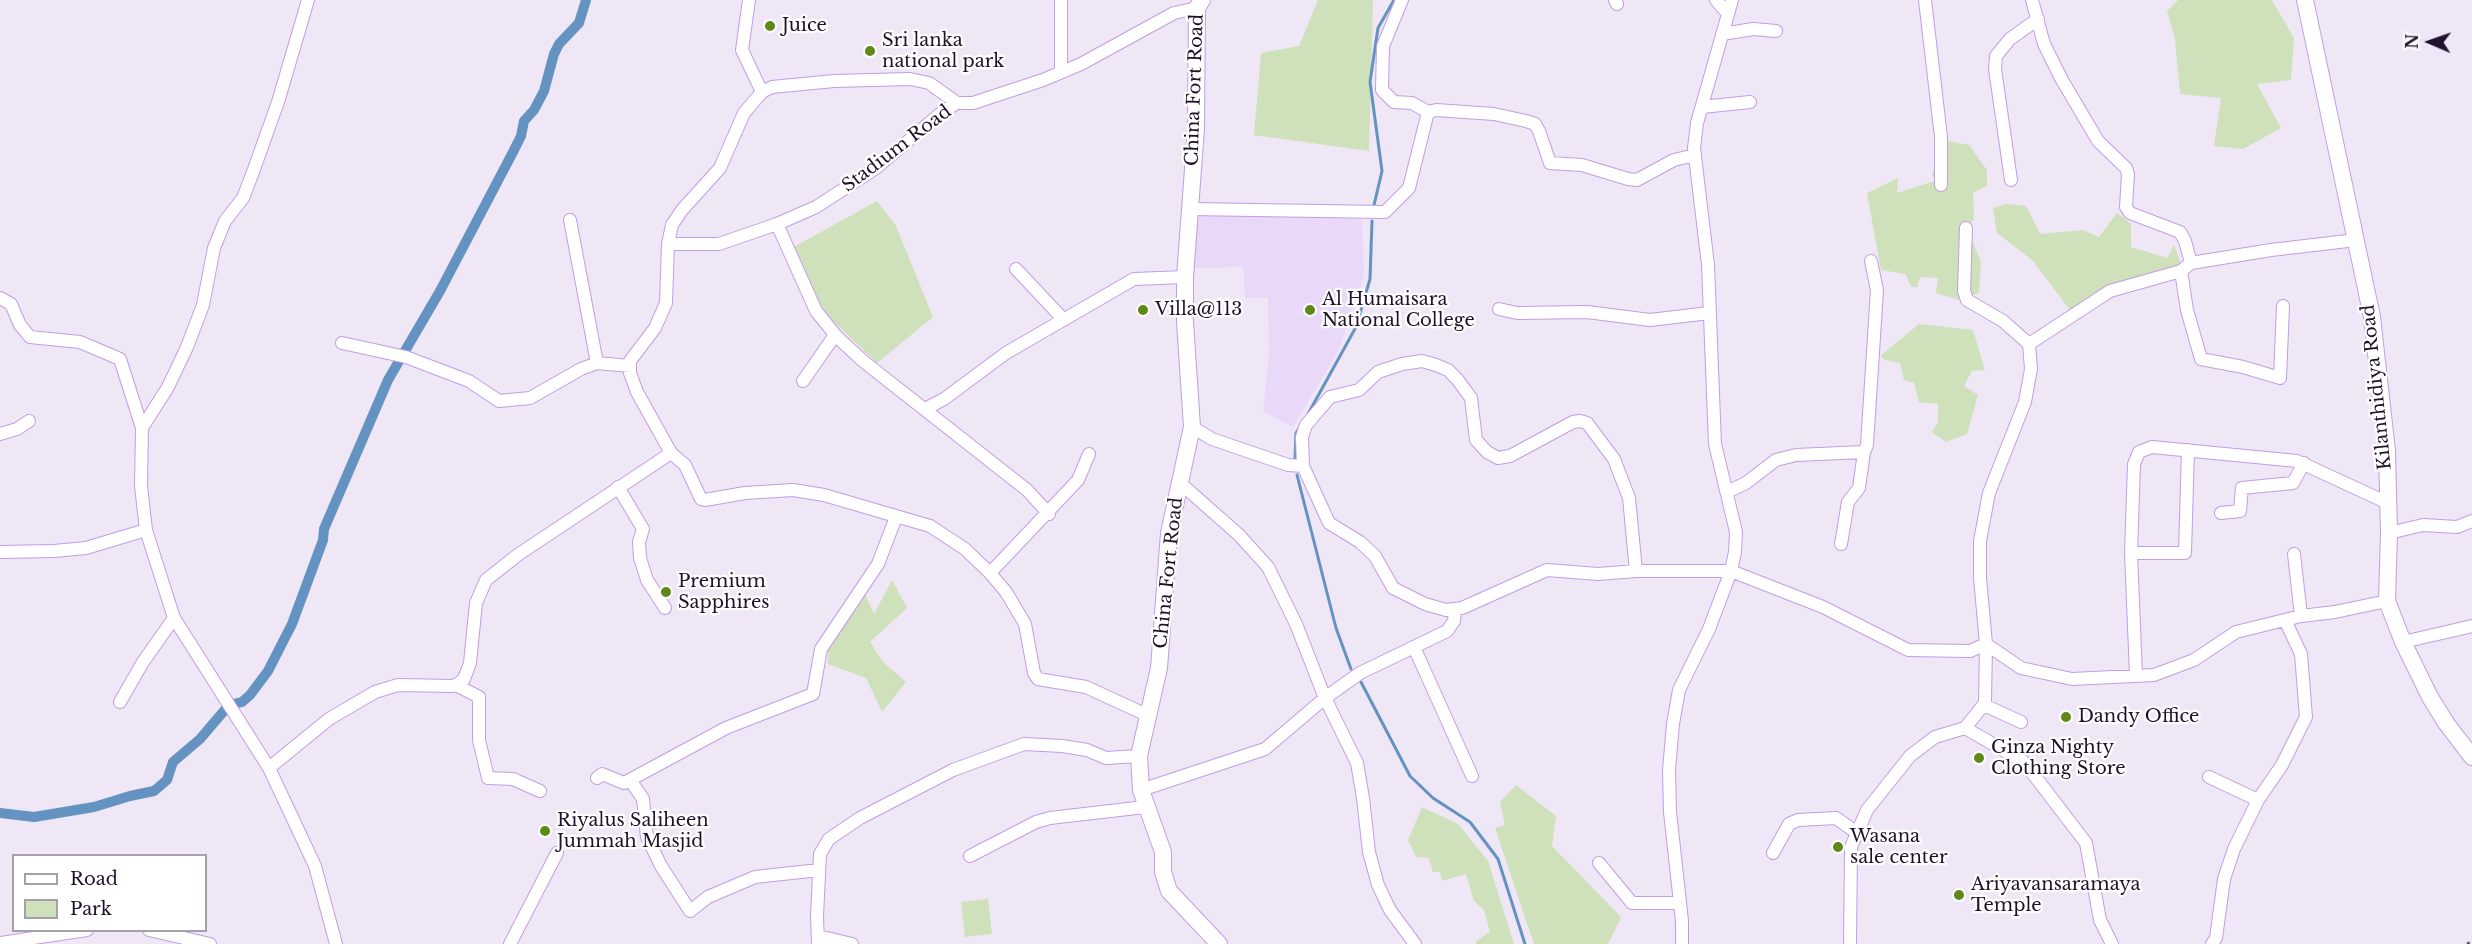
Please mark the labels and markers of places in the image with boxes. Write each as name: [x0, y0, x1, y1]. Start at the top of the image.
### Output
place label: Juice: [782, 15, 827, 37]
marker: Juice: [763, 19, 777, 33]
place label: Sri lanka national park: [882, 30, 1004, 72]
marker: Sri lanka national park: [863, 44, 877, 58]
place label: Al Humaisara National College: [1322, 289, 1475, 332]
place label: Villa@113: [1155, 299, 1242, 321]
marker: Villa@113: [1136, 303, 1150, 317]
marker: Al Humaisara National College: [1303, 303, 1317, 317]
place label: Premium Sapphires: [678, 571, 769, 614]
marker: Premium Sapphires: [659, 585, 673, 599]
place label: Dandy Office: [2078, 706, 2199, 728]
marker: Dandy Office: [2059, 710, 2073, 724]
place label: Ginza Nighty Clothing Store: [1991, 737, 2126, 780]
marker: Ginza Nighty Clothing Store: [1972, 751, 1986, 765]
place label: Riyalus Saliheen Jummah Masjid: [557, 810, 709, 852]
marker: Riyalus Saliheen Jummah Masjid: [538, 824, 552, 838]
place label: Wasana sale center: [1850, 826, 1948, 868]
marker: Wasana sale center: [1831, 840, 1845, 854]
place label: Ariyavansaramaya Temple: [1971, 874, 2141, 916]
marker: Ariyavansaramaya Temple: [1952, 888, 1966, 902]

